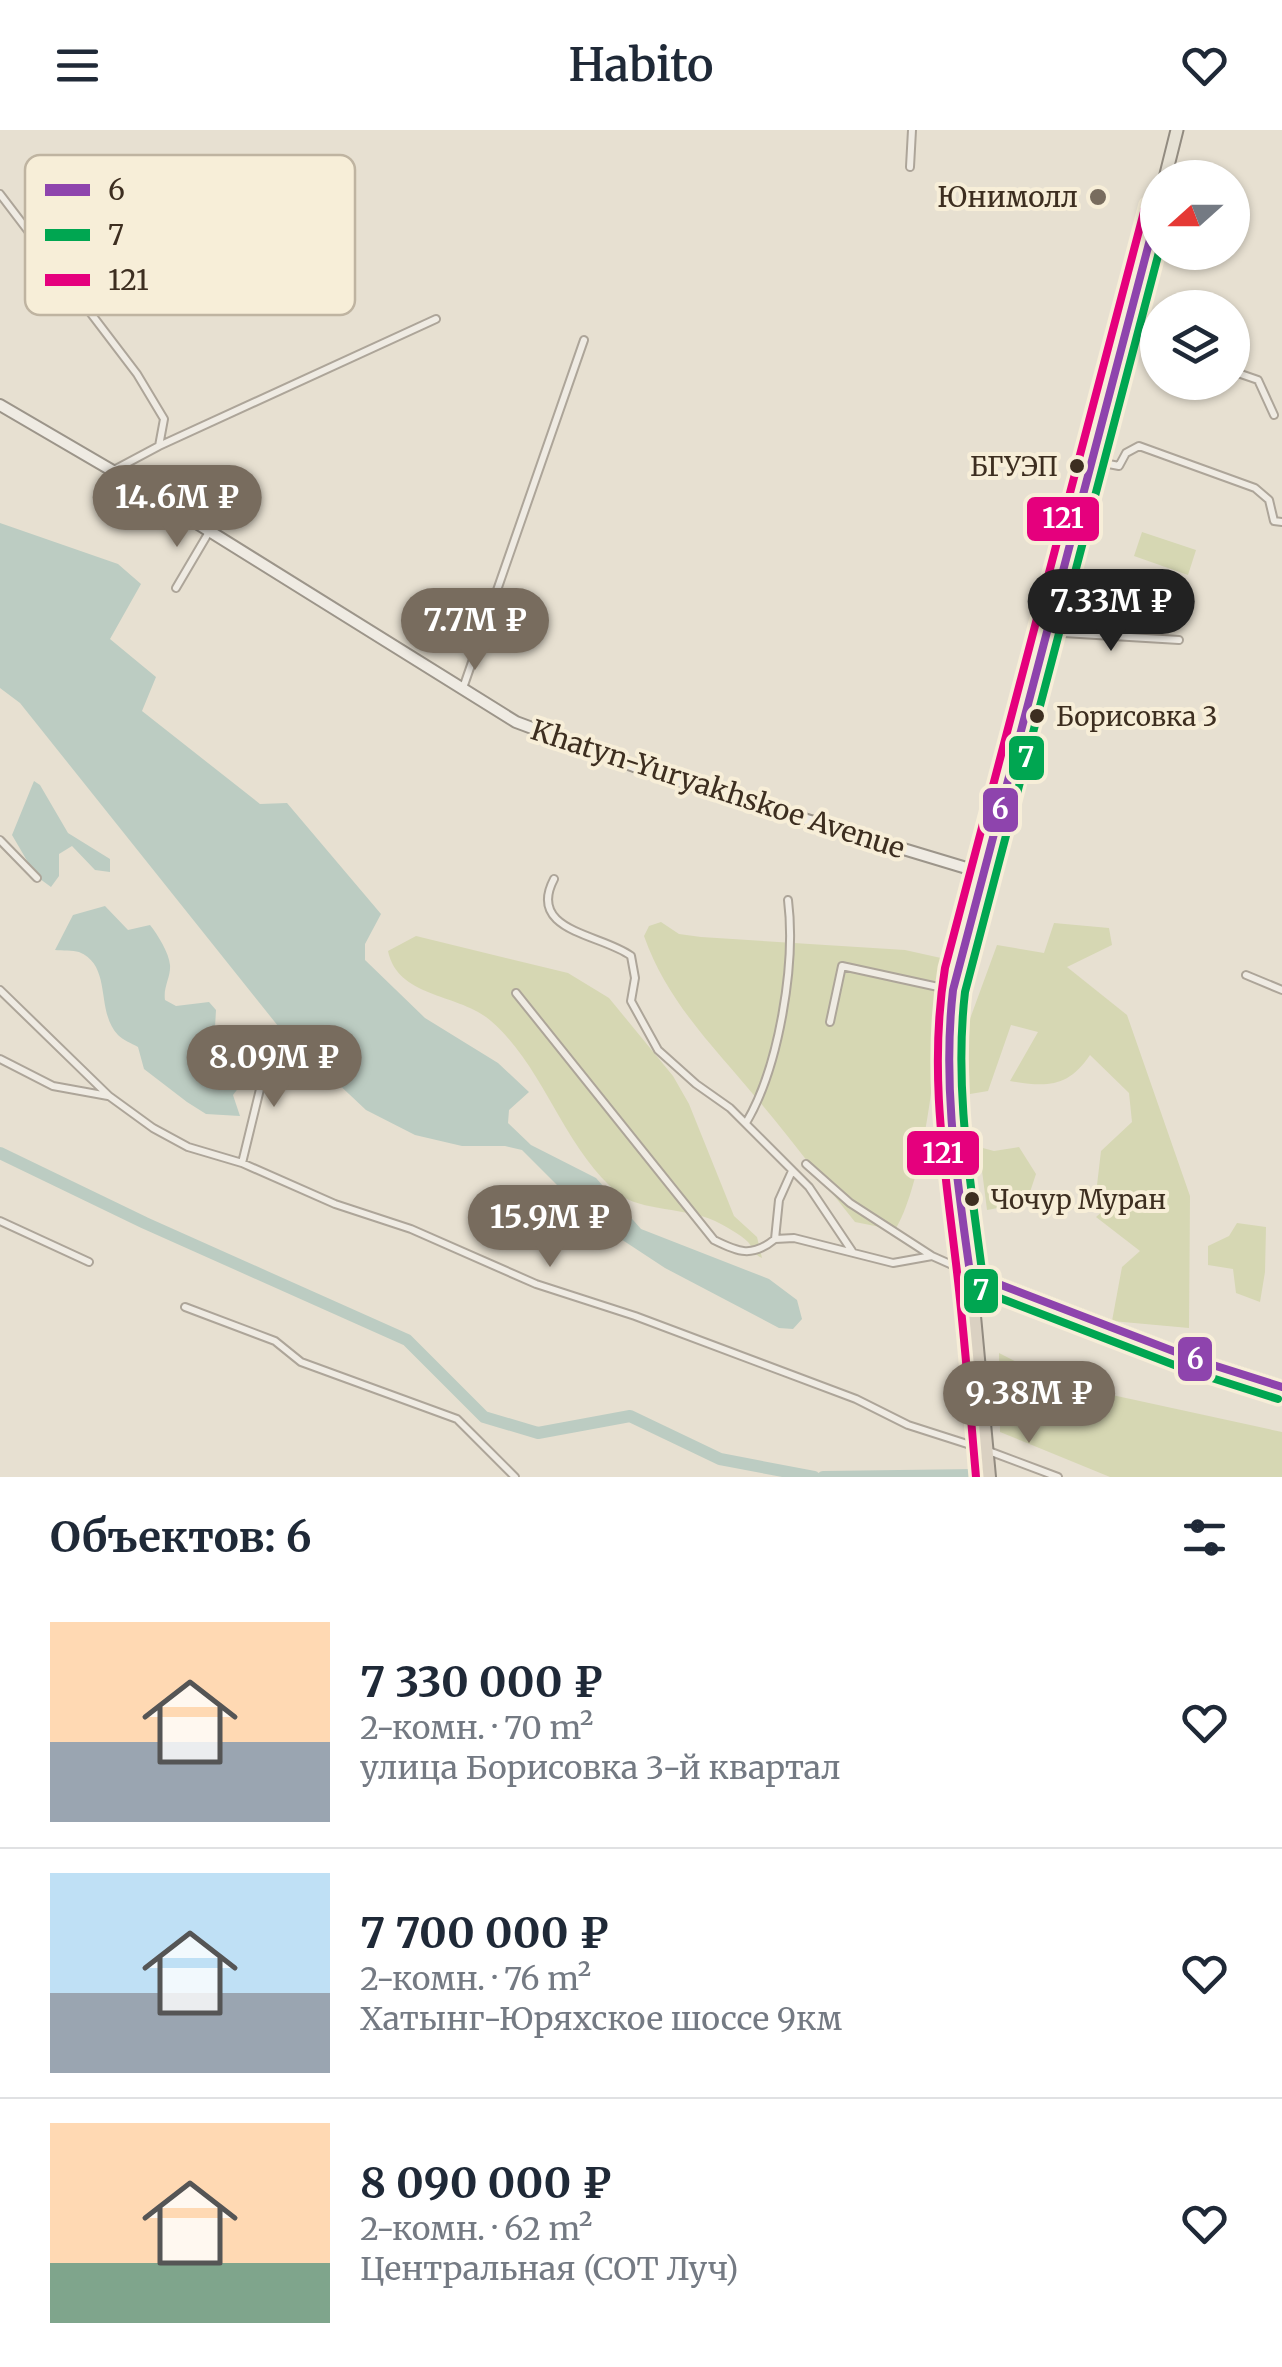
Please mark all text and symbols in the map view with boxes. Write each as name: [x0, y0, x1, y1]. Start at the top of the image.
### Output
text: Habito: [569, 37, 714, 93]
icon: menu: [50, 38, 105, 93]
icon: heart: [1177, 38, 1232, 93]
legend: [25, 155, 355, 315]
north arrow: [1140, 160, 1250, 270]
map controls: [1140, 160, 1250, 400]
text: 6: [108, 172, 125, 208]
place label: Юнимолл: [937, 179, 1078, 215]
marker: Юнимолл: [1087, 186, 1109, 208]
text: 7: [108, 217, 124, 253]
text: 121: [108, 262, 149, 298]
button: layers: [1140, 290, 1250, 400]
place label: БГУЭП: [970, 450, 1058, 483]
marker: БГУЭП: [1067, 456, 1087, 476]
pin: 14.6M ₽: [85, 465, 269, 550]
text: 14.6M ₽: [115, 477, 239, 517]
line badge: 121: [1025, 495, 1101, 543]
text: 121: [1042, 500, 1084, 536]
pin: 7.33M ₽: [1019, 569, 1203, 654]
text: 7.33M ₽: [1050, 581, 1172, 621]
pin: 7.7M ₽: [394, 588, 556, 673]
text: 7.7M ₽: [423, 600, 527, 640]
place label: Борисовка 3: [1056, 700, 1217, 733]
marker: Борисовка 3: [1027, 706, 1047, 726]
street label: Khatyn-Yuryakhskoe Avenue: [527, 712, 909, 866]
line badge: 7: [1007, 734, 1046, 782]
text: 7: [1018, 739, 1034, 775]
line badge: 6: [981, 786, 1020, 834]
text: 6: [991, 791, 1009, 827]
pin: 8.09M ₽: [182, 1025, 366, 1110]
text: 8.09M ₽: [209, 1037, 339, 1077]
line badge: 121: [905, 1129, 981, 1177]
text: 121: [922, 1135, 964, 1171]
place label: Чочур Муран: [991, 1183, 1166, 1216]
pin: 15.9M ₽: [458, 1185, 642, 1270]
marker: Чочур Муран: [962, 1189, 982, 1209]
text: 15.9M ₽: [490, 1197, 610, 1237]
line badge: 7: [962, 1267, 1000, 1315]
text: 7: [973, 1272, 989, 1308]
line badge: 6: [1176, 1335, 1214, 1383]
text: 6: [1186, 1341, 1204, 1377]
pin: 9.38M ₽: [937, 1361, 1121, 1446]
text: 9.38M ₽: [965, 1373, 1093, 1413]
icon: filters: [1177, 1510, 1232, 1565]
text: Объектов: 6: [50, 1511, 312, 1563]
text: 7 330 000 ₽: [360, 1656, 603, 1708]
icon: home: [130, 1662, 250, 1782]
icon: heart: [1177, 1695, 1232, 1750]
text: 2-комн. · 70 m²: [360, 1708, 593, 1748]
text: улица Борисовка 3-й квартал: [360, 1748, 841, 1788]
text: 7 700 000 ₽: [360, 1907, 609, 1959]
icon: home: [130, 1913, 250, 2033]
icon: heart: [1177, 1946, 1232, 2001]
text: 2-комн. · 76 m²: [360, 1959, 591, 1999]
text: Хатынг-Юряхское шоссе 9км: [360, 1999, 842, 2039]
text: 8 090 000 ₽: [360, 2157, 612, 2209]
icon: home: [130, 2163, 250, 2283]
icon: heart: [1177, 2196, 1232, 2251]
text: 2-комн. · 62 m²: [360, 2209, 593, 2249]
text: Центральная (СОТ Луч): [360, 2249, 739, 2289]

